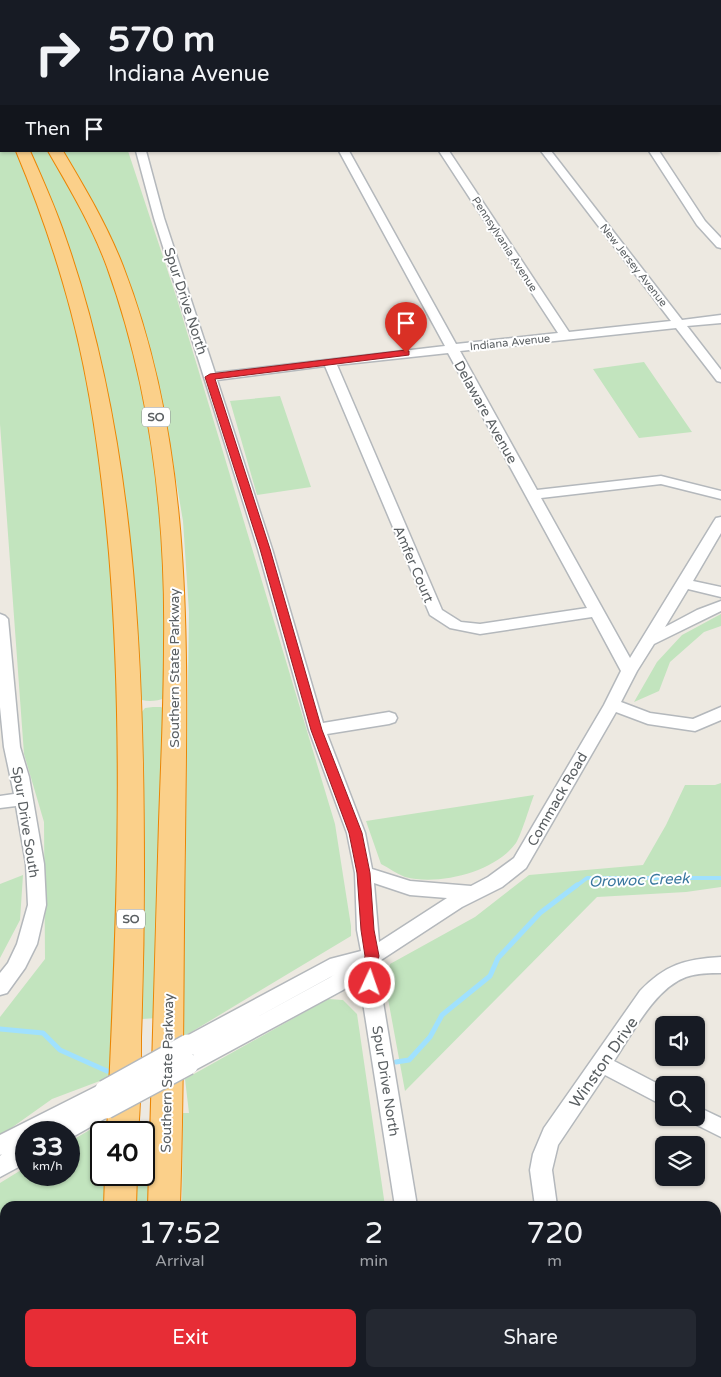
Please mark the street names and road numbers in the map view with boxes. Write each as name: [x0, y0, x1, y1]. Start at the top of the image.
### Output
street label: Pennsylvania Avenue: [469, 194, 540, 294]
street label: New Jersey Avenue: [597, 221, 670, 309]
street label: Spur Drive North: [160, 245, 211, 357]
street label: Indiana Avenue: [469, 332, 551, 353]
street label: Delaware Avenue: [450, 358, 521, 467]
road number: SO: [142, 408, 170, 427]
street label: Amfer Court: [390, 523, 438, 606]
street label: Southern State Parkway: [166, 588, 183, 748]
street label: Commack Road: [524, 749, 591, 849]
street label: Spur Drive South: [8, 765, 43, 879]
road number: SO: [117, 910, 145, 929]
street label: Southern State Parkway: [158, 993, 177, 1153]
street label: Winston Drive: [565, 1013, 643, 1112]
street label: Spur Drive North: [368, 1025, 403, 1138]

